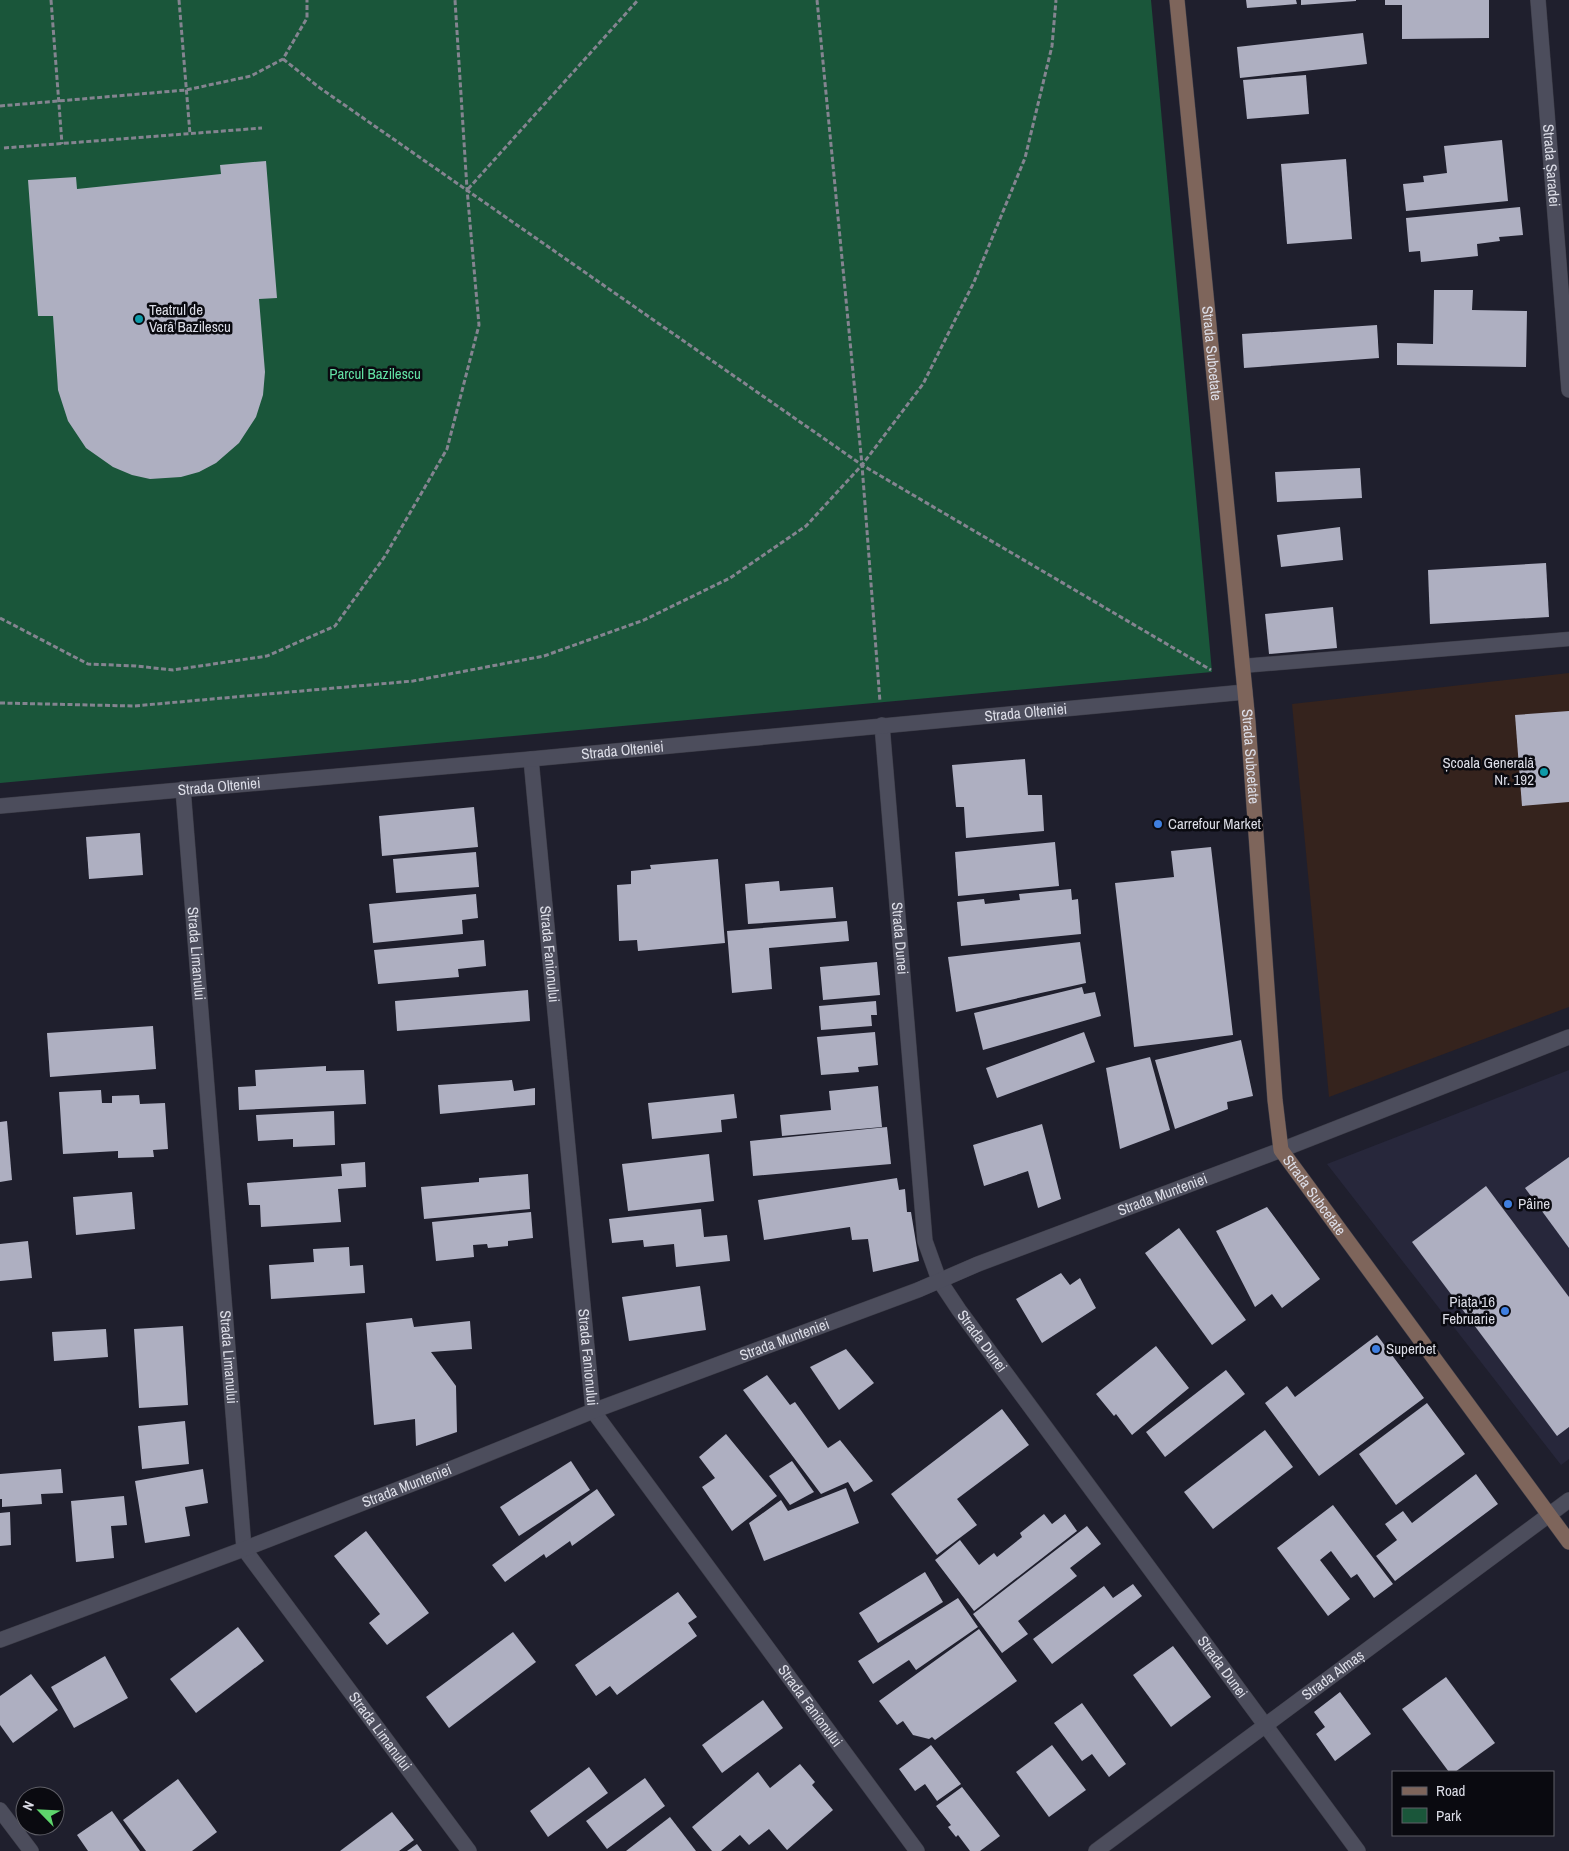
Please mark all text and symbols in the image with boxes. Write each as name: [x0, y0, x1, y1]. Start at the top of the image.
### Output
street label: Strada Șaradei: [1538, 123, 1565, 208]
place label: Teatrul de Vară Bazilescu: [149, 299, 231, 337]
street label: Strada Subcetate: [1197, 305, 1227, 402]
marker: Teatrul de Vară Bazilescu: [133, 313, 145, 325]
park label: Parcul Bazilescu: [329, 363, 421, 384]
street label: Strada Olteniei: [983, 698, 1068, 726]
street label: Strada Subcetate: [1237, 708, 1265, 805]
street label: Strada Olteniei: [580, 736, 665, 764]
place label: Școala Generală Nr. 192: [1442, 752, 1534, 790]
marker: Școala Generală Nr. 192: [1538, 766, 1550, 778]
street label: Strada Olteniei: [177, 772, 261, 800]
place label: Carrefour Market: [1168, 813, 1262, 834]
marker: Carrefour Market: [1152, 818, 1164, 830]
street label: Strada Dunei: [887, 901, 914, 975]
street label: Strada Fanionului: [535, 905, 565, 1003]
street label: Strada Limanului: [182, 906, 211, 1001]
street label: Strada Subcetate: [1278, 1150, 1351, 1240]
street label: Strada Munteniei: [1114, 1168, 1210, 1221]
place label: Pâine: [1518, 1193, 1550, 1214]
marker: Pâine: [1502, 1198, 1514, 1210]
place label: Piața 16 Februarie: [1442, 1291, 1495, 1329]
street label: Strada Dunei: [952, 1305, 1012, 1376]
marker: Piața 16 Februarie: [1499, 1305, 1511, 1317]
street label: Strada Fanionului: [573, 1308, 603, 1407]
street label: Strada Limanului: [215, 1310, 243, 1405]
street label: Strada Munteniei: [736, 1313, 832, 1366]
place label: Superbet: [1386, 1338, 1437, 1359]
marker: Superbet: [1370, 1343, 1382, 1355]
street label: Strada Munteniei: [359, 1459, 455, 1512]
street label: Strada Dunei: [1193, 1631, 1253, 1702]
street label: Strada Almaș: [1297, 1645, 1368, 1705]
street label: Strada Fanionului: [773, 1660, 848, 1751]
street label: Strada Limanului: [344, 1687, 417, 1775]
legend: [1392, 1771, 1554, 1836]
text: Road: [1436, 1780, 1465, 1801]
north arrow: [15, 1786, 65, 1836]
text: N: [18, 1798, 38, 1813]
text: Park: [1436, 1805, 1462, 1826]

